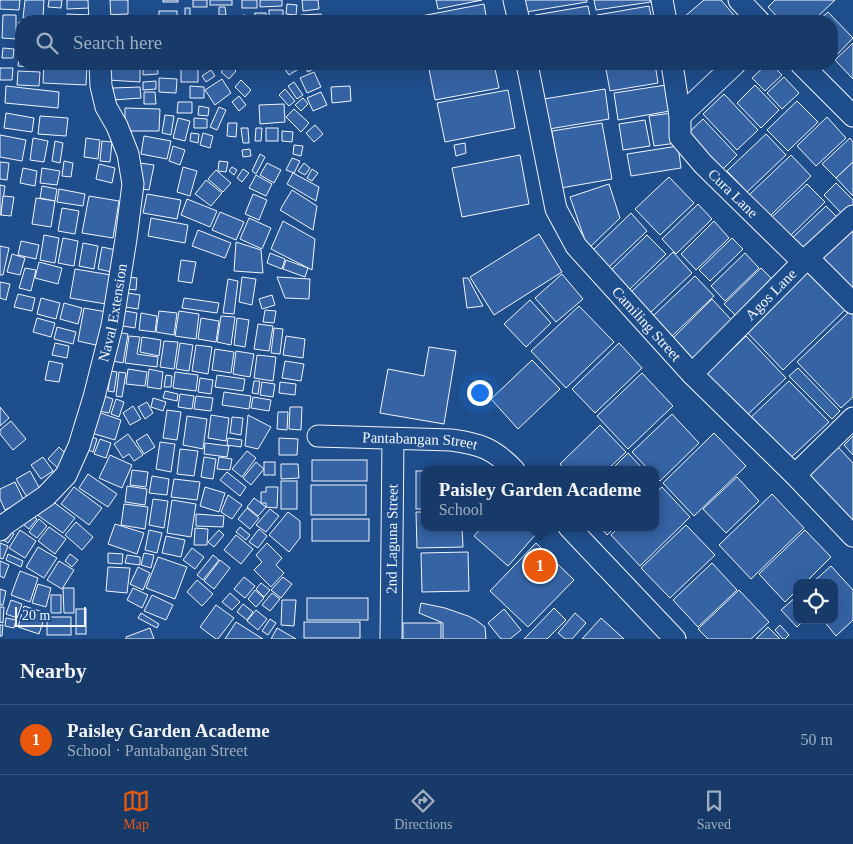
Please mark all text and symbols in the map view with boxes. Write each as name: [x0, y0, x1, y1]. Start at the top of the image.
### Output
search box: [15, 15, 838, 70]
icon: search: [33, 29, 61, 57]
text: Search here: [73, 32, 162, 53]
street label: Cura Lane: [705, 166, 761, 221]
street label: Naval Extension: [95, 262, 130, 363]
street label: Agos Lane: [742, 265, 800, 323]
street label: Camiling Street: [609, 283, 685, 365]
your location: [467, 380, 493, 406]
street label: Pantabangan Street: [362, 429, 480, 453]
popup: [421, 466, 659, 531]
text: Paisley Garden Academe: [439, 479, 641, 500]
street label: 2nd Laguna Street: [383, 483, 401, 594]
text: School: [439, 501, 483, 518]
pin: 1: [524, 547, 556, 585]
map controls: [793, 579, 838, 624]
button: locate: [793, 579, 838, 624]
scale bar: [15, 604, 86, 627]
text: 20 m: [22, 608, 50, 623]
text: Nearby: [20, 659, 87, 683]
text: Paisley Garden Academe: [67, 720, 270, 741]
text: 1: [32, 731, 40, 748]
text: 50 m: [801, 731, 833, 748]
text: School · Pantabangan Street: [67, 742, 248, 759]
tab: Map: [122, 787, 150, 833]
tab: Directions: [394, 787, 453, 833]
tab: Saved: [697, 787, 731, 833]

